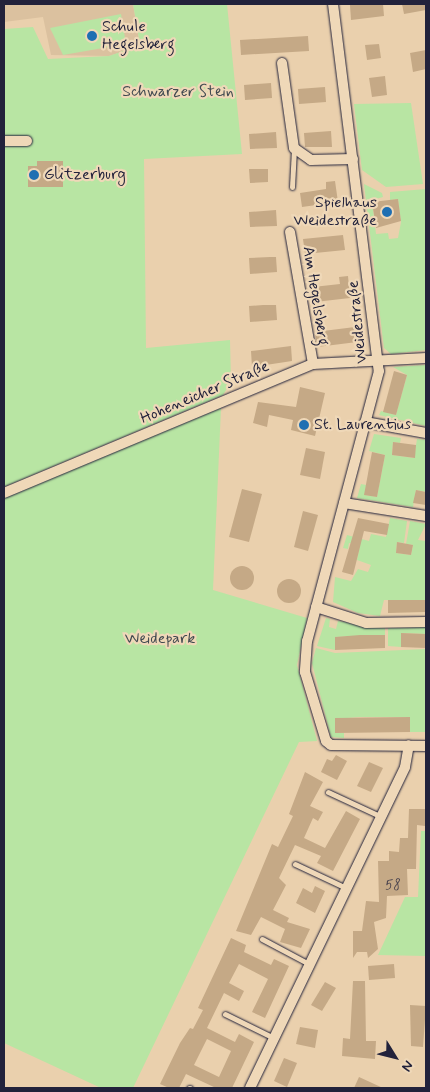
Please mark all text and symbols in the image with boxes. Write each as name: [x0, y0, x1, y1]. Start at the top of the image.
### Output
place label: Schule Hegelsberg: [102, 17, 175, 55]
marker: Schule Hegelsberg: [86, 30, 98, 42]
park label: Schwarzer Stein: [123, 82, 233, 102]
place label: Glitzerburg: [44, 165, 126, 185]
marker: Glitzerburg: [28, 169, 40, 181]
place label: Spielhaus Weidestraße: [294, 193, 377, 231]
marker: Spielhaus Weidestraße: [381, 206, 393, 218]
street label: Am Hegelsberg: [298, 245, 332, 347]
street label: Weidestraße: [344, 280, 372, 364]
street label: Hoheneicher Straße: [138, 357, 272, 429]
place label: St. Laurentius: [314, 415, 411, 435]
marker: St. Laurentius: [298, 419, 310, 431]
park label: Weidepark: [125, 629, 195, 649]
house number: 58: [385, 877, 401, 893]
north arrow: [370, 1032, 420, 1082]
text: N: [397, 1057, 417, 1075]

